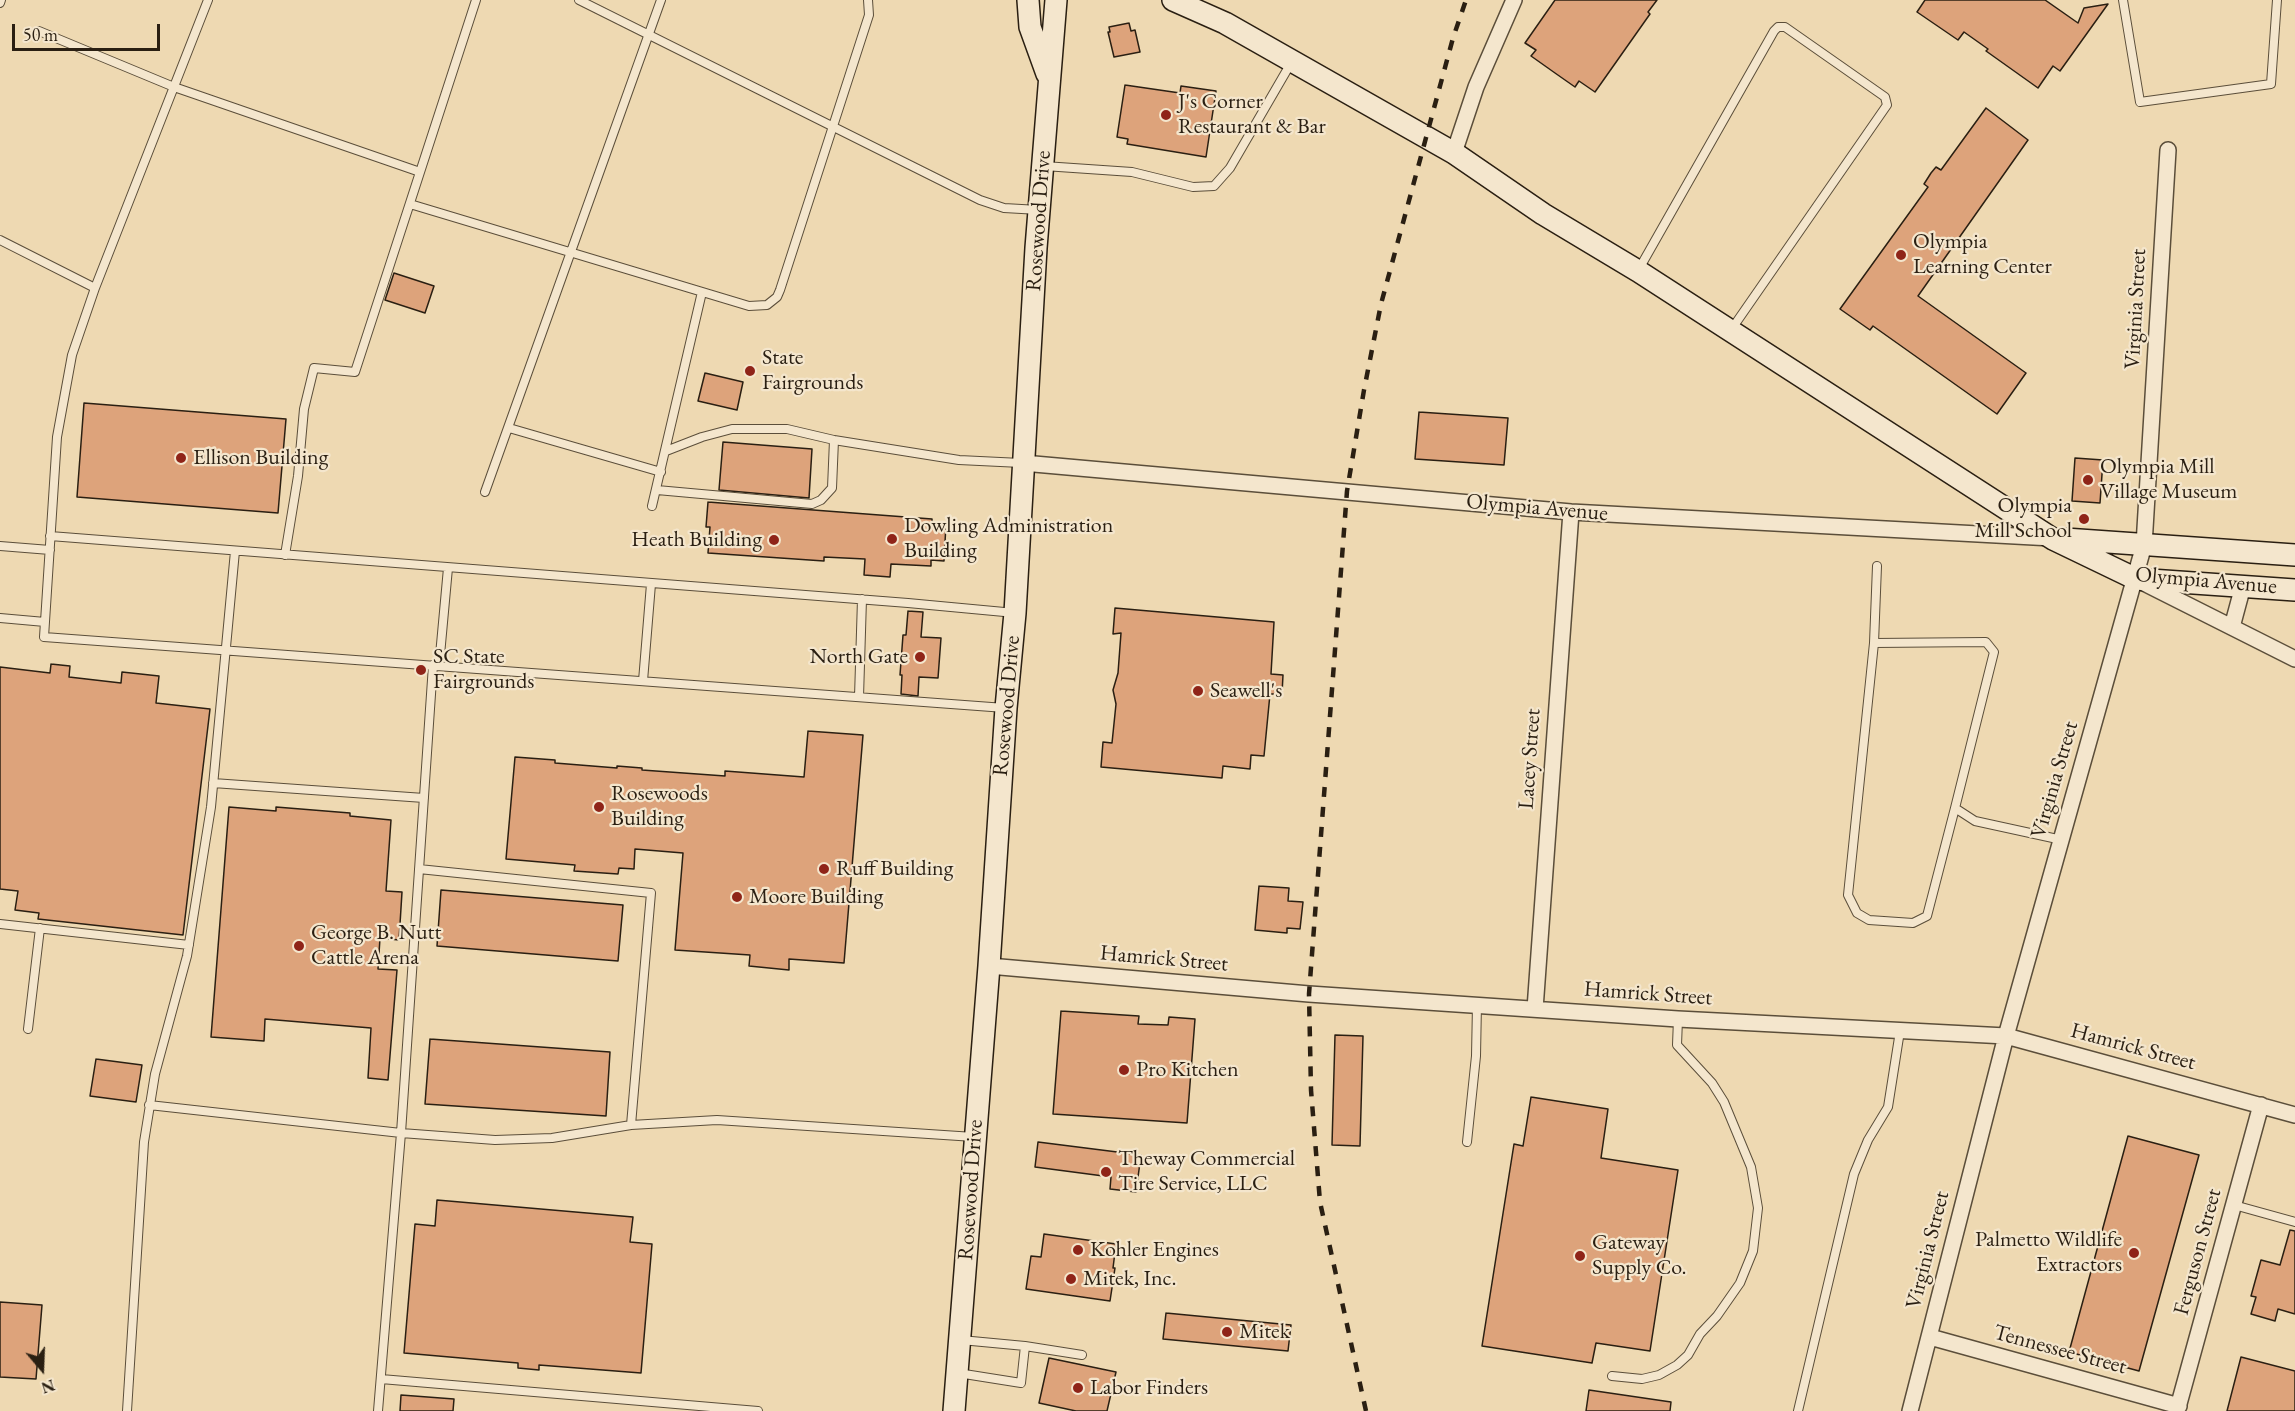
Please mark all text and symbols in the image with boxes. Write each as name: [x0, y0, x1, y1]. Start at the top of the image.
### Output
scale bar: [15, 12, 164, 50]
text: 50 m: [23, 23, 58, 46]
place label: J's Corner Restaurant & Bar: [1178, 89, 1326, 140]
marker: J's Corner Restaurant & Bar: [1159, 108, 1173, 122]
street label: Rosewood Drive: [1021, 150, 1057, 292]
place label: Olympia Learning Center: [1913, 229, 2052, 280]
marker: Olympia Learning Center: [1894, 248, 1908, 262]
street label: Virginia Street: [2120, 248, 2152, 370]
place label: State Fairgrounds: [762, 345, 863, 396]
marker: State Fairgrounds: [743, 364, 757, 378]
place label: Ellison Building: [193, 445, 328, 471]
marker: Ellison Building: [174, 451, 188, 465]
place label: Olympia Mill Village Museum: [2100, 454, 2237, 506]
marker: Olympia Mill Village Museum: [2081, 473, 2095, 487]
street label: Olympia Avenue: [1465, 489, 1609, 527]
place label: Olympia Mill School: [1975, 493, 2072, 544]
marker: Olympia Mill School: [2077, 512, 2091, 526]
place label: Dowling Administration Building: [904, 513, 1113, 564]
place label: Heath Building: [631, 527, 762, 553]
marker: Dowling Administration Building: [885, 532, 899, 546]
marker: Heath Building: [767, 533, 781, 547]
street label: Olympia Avenue: [2134, 562, 2278, 600]
street label: Rosewood Drive: [988, 635, 1026, 777]
place label: SC State Fairgrounds: [433, 644, 534, 696]
place label: North Gate: [809, 644, 908, 670]
marker: North Gate: [913, 650, 927, 664]
marker: SC State Fairgrounds: [414, 663, 428, 677]
place label: Seawell's: [1210, 678, 1282, 704]
marker: Seawell's: [1191, 684, 1205, 698]
street label: Lacey Street: [1513, 708, 1547, 810]
street label: Virginia Street: [2026, 718, 2084, 842]
place label: Rosewoods Building: [611, 781, 708, 832]
marker: Rosewoods Building: [592, 800, 606, 814]
place label: Ruff Building: [836, 856, 953, 882]
marker: Ruff Building: [817, 862, 831, 876]
place label: Moore Building: [749, 884, 883, 910]
marker: Moore Building: [730, 890, 744, 904]
place label: George B. Nutt Cattle Arena: [311, 920, 441, 972]
marker: George B. Nutt Cattle Arena: [292, 939, 306, 953]
street label: Hamrick Street: [1099, 940, 1229, 978]
street label: Hamrick Street: [1583, 976, 1713, 1012]
street label: Hamrick Street: [2068, 1018, 2198, 1076]
place label: Pro Kitchen: [1136, 1057, 1239, 1083]
marker: Pro Kitchen: [1117, 1063, 1131, 1077]
street label: Rosewood Drive: [953, 1119, 989, 1261]
place label: Theway Commercial Tire Service, LLC: [1118, 1146, 1295, 1198]
marker: Theway Commercial Tire Service, LLC: [1099, 1165, 1113, 1179]
street label: Ferguson Street: [2168, 1186, 2228, 1318]
street label: Virginia Street: [1901, 1188, 1955, 1312]
place label: Palmetto Wildlife Extractors: [1975, 1227, 2122, 1278]
place label: Gateway Supply Co.: [1592, 1230, 1687, 1282]
place label: Kohler Engines: [1090, 1237, 1219, 1263]
marker: Kohler Engines: [1071, 1243, 1085, 1257]
marker: Palmetto Wildlife Extractors: [2127, 1246, 2141, 1260]
marker: Gateway Supply Co.: [1573, 1249, 1587, 1263]
place label: Mitek, Inc.: [1083, 1266, 1177, 1292]
marker: Mitek, Inc.: [1064, 1272, 1078, 1286]
place label: Mitek: [1239, 1319, 1290, 1345]
street label: Tennessee Street: [1991, 1320, 2129, 1380]
marker: Mitek: [1220, 1325, 1234, 1339]
north arrow: [12, 1339, 72, 1399]
text: N: [38, 1374, 58, 1399]
place label: Labor Finders: [1090, 1375, 1208, 1401]
marker: Labor Finders: [1071, 1381, 1085, 1395]

